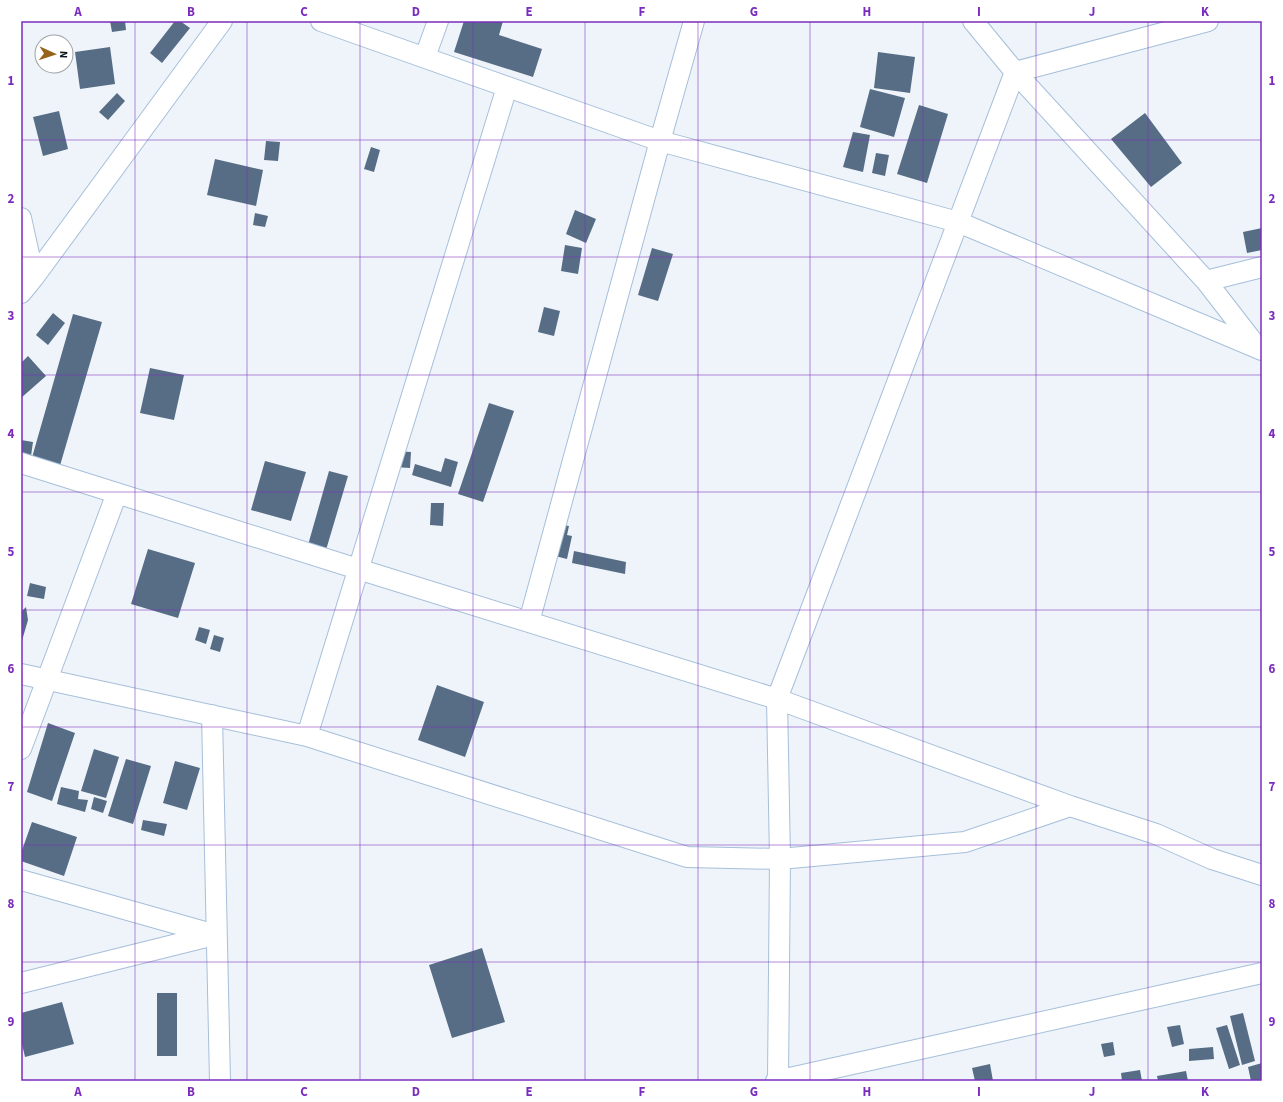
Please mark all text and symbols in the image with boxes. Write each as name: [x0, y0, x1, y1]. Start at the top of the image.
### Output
text: A: [73, 3, 82, 21]
text: B: [187, 3, 195, 21]
text: C: [300, 3, 308, 21]
text: D: [412, 3, 420, 21]
text: E: [525, 3, 533, 21]
text: F: [639, 3, 646, 21]
text: G: [750, 3, 758, 21]
text: H: [863, 3, 871, 21]
text: I: [977, 3, 981, 21]
text: J: [1089, 3, 1095, 21]
text: K: [1201, 3, 1210, 21]
north arrow: [34, 34, 74, 74]
text: N: [56, 50, 71, 59]
text: 1: [8, 72, 15, 90]
text: 1: [1269, 72, 1276, 90]
text: 2: [8, 190, 15, 208]
text: 2: [1269, 190, 1276, 208]
text: 3: [8, 307, 15, 325]
text: 3: [1269, 307, 1276, 325]
text: 4: [8, 425, 15, 443]
text: 4: [1269, 425, 1276, 443]
text: 5: [8, 543, 15, 561]
text: 5: [1269, 543, 1276, 561]
text: 6: [8, 660, 15, 678]
text: 6: [1269, 660, 1276, 678]
text: 7: [8, 778, 15, 796]
text: 7: [1269, 778, 1276, 796]
text: 8: [8, 895, 15, 913]
text: 8: [1269, 895, 1276, 913]
text: 9: [8, 1013, 15, 1031]
text: 9: [1269, 1013, 1276, 1031]
text: A: [73, 1083, 82, 1101]
text: B: [187, 1083, 195, 1101]
text: C: [300, 1083, 308, 1101]
text: D: [412, 1083, 420, 1101]
text: E: [525, 1083, 533, 1101]
text: F: [639, 1083, 646, 1101]
text: G: [750, 1083, 758, 1101]
text: H: [863, 1083, 871, 1101]
text: I: [977, 1083, 981, 1101]
text: J: [1089, 1083, 1095, 1101]
text: K: [1201, 1083, 1210, 1101]

